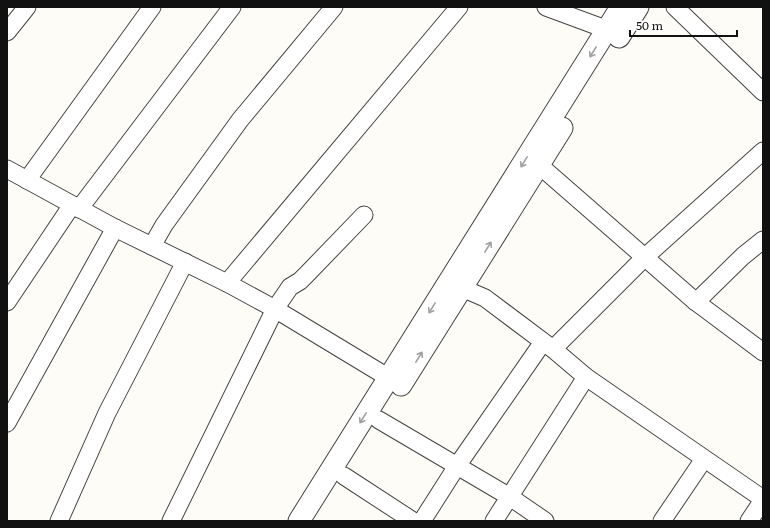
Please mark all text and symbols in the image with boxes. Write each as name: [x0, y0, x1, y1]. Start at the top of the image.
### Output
scale bar: [630, 12, 737, 38]
text: 50 m: [636, 16, 663, 34]
one-way arrow: [588, 46, 596, 58]
one-way arrow: [519, 156, 527, 168]
one-way arrow: [484, 241, 492, 253]
one-way arrow: [428, 302, 436, 314]
one-way arrow: [414, 352, 423, 363]
one-way arrow: [359, 412, 367, 424]

